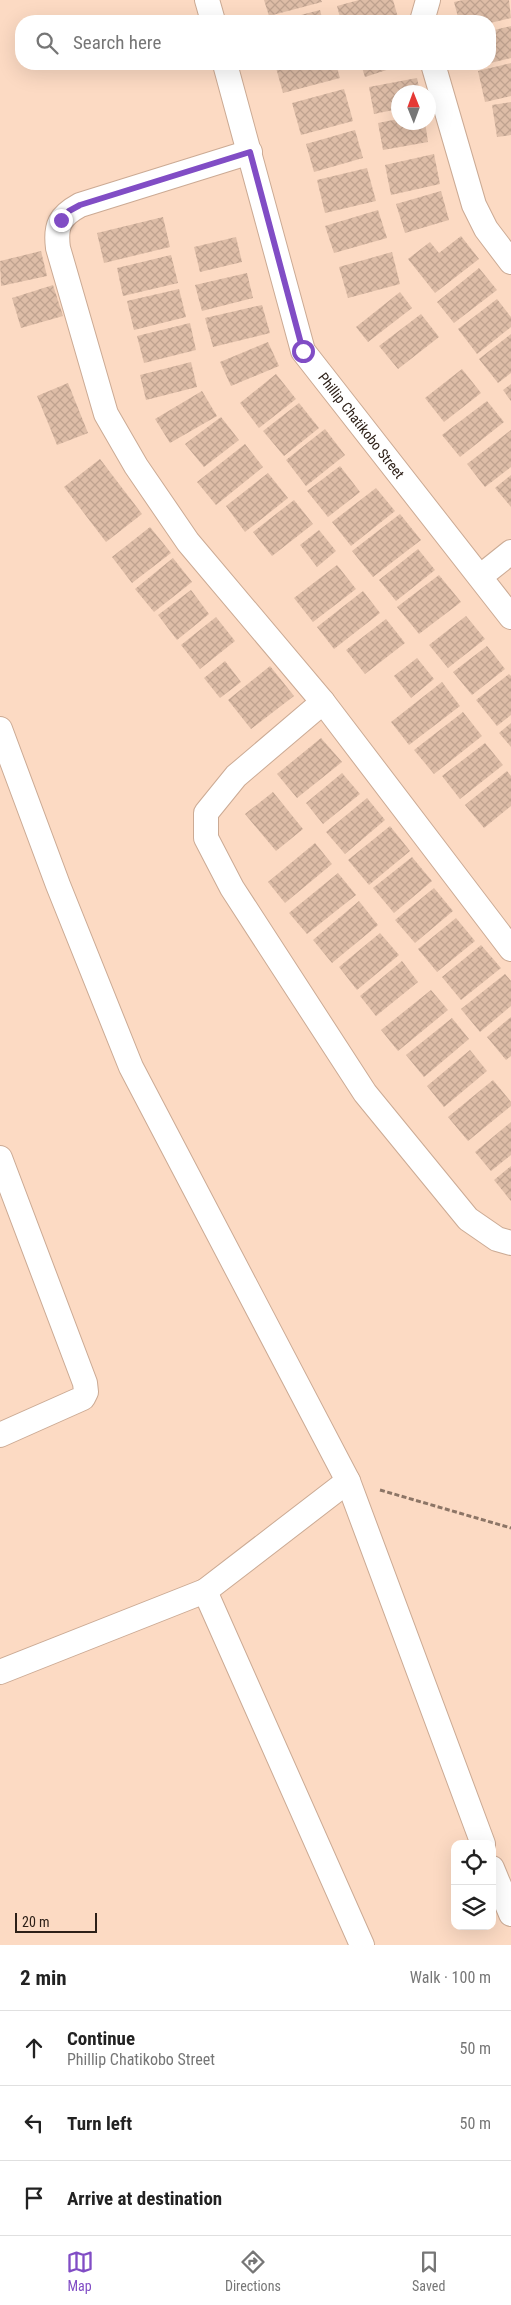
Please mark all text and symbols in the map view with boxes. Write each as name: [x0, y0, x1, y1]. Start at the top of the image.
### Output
search box: [15, 15, 496, 70]
icon: search: [33, 29, 61, 57]
text: Search here: [73, 31, 161, 54]
north arrow: [391, 85, 436, 130]
route end: [50, 209, 73, 232]
route start: [292, 340, 315, 363]
street label: Phillip Chatikobo Street: [315, 370, 408, 482]
map controls: [451, 1840, 496, 1930]
button: locate: [451, 1840, 496, 1885]
button: layers: [451, 1885, 496, 1930]
scale bar: [15, 1910, 98, 1933]
text: 20 m: [22, 1914, 50, 1930]
text: 2 min: [20, 1966, 67, 1990]
text: Walk · 100 m: [410, 1968, 491, 1987]
text: Continue: [67, 2027, 135, 2050]
icon: ahead: [20, 2034, 48, 2062]
text: 50 m: [459, 2039, 491, 2058]
text: Phillip Chatikobo Street: [67, 2050, 215, 2069]
icon: left: [20, 2109, 48, 2137]
text: Turn left: [67, 2112, 132, 2135]
text: 50 m: [459, 2114, 491, 2133]
icon: arrive: [20, 2184, 48, 2212]
text: Arrive at destination: [67, 2187, 222, 2210]
tab: Map: [66, 2248, 94, 2294]
tab: Directions: [225, 2248, 281, 2294]
tab: Saved: [412, 2248, 445, 2294]

